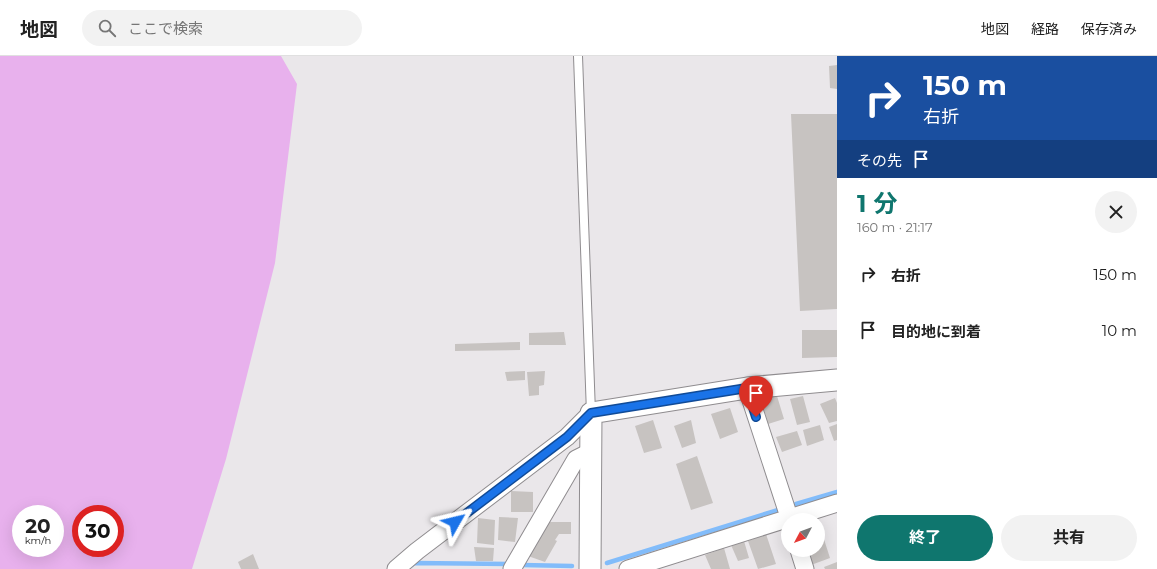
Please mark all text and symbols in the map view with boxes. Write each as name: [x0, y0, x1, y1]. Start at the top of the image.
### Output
search box: [82, 10, 362, 46]
icon: search: [96, 17, 118, 39]
text: 地図: [20, 18, 58, 41]
text: ここで検索: [128, 19, 203, 38]
text: 地図: [981, 20, 1009, 38]
text: 経路: [1031, 20, 1059, 38]
text: 保存済み: [1081, 20, 1137, 38]
text: 150 m: [923, 68, 1007, 102]
icon: right: [857, 72, 909, 124]
text: 右折: [923, 106, 959, 128]
icon: arrive: [910, 148, 932, 170]
text: その先: [857, 151, 902, 170]
text: 1 分: [857, 189, 897, 218]
button: close: [1095, 191, 1137, 233]
text: 160 m · 21:17: [857, 219, 933, 235]
icon: right: [857, 263, 879, 285]
text: 150 m: [1093, 265, 1137, 284]
text: 右折: [891, 266, 921, 285]
icon: arrive: [857, 319, 879, 341]
text: 10 m: [1102, 321, 1137, 340]
text: 目的地に到着: [891, 322, 981, 341]
pin: [739, 376, 773, 417]
icon: arrive: [745, 382, 767, 404]
position arrow: [434, 501, 476, 543]
speed limit sign: 30: [72, 505, 124, 557]
north arrow: [781, 513, 825, 557]
map controls: [781, 513, 825, 557]
text: 20: [25, 514, 51, 538]
button: 終了: [857, 515, 993, 561]
button: 共有: [1001, 515, 1137, 561]
text: km/h: [25, 534, 51, 547]

